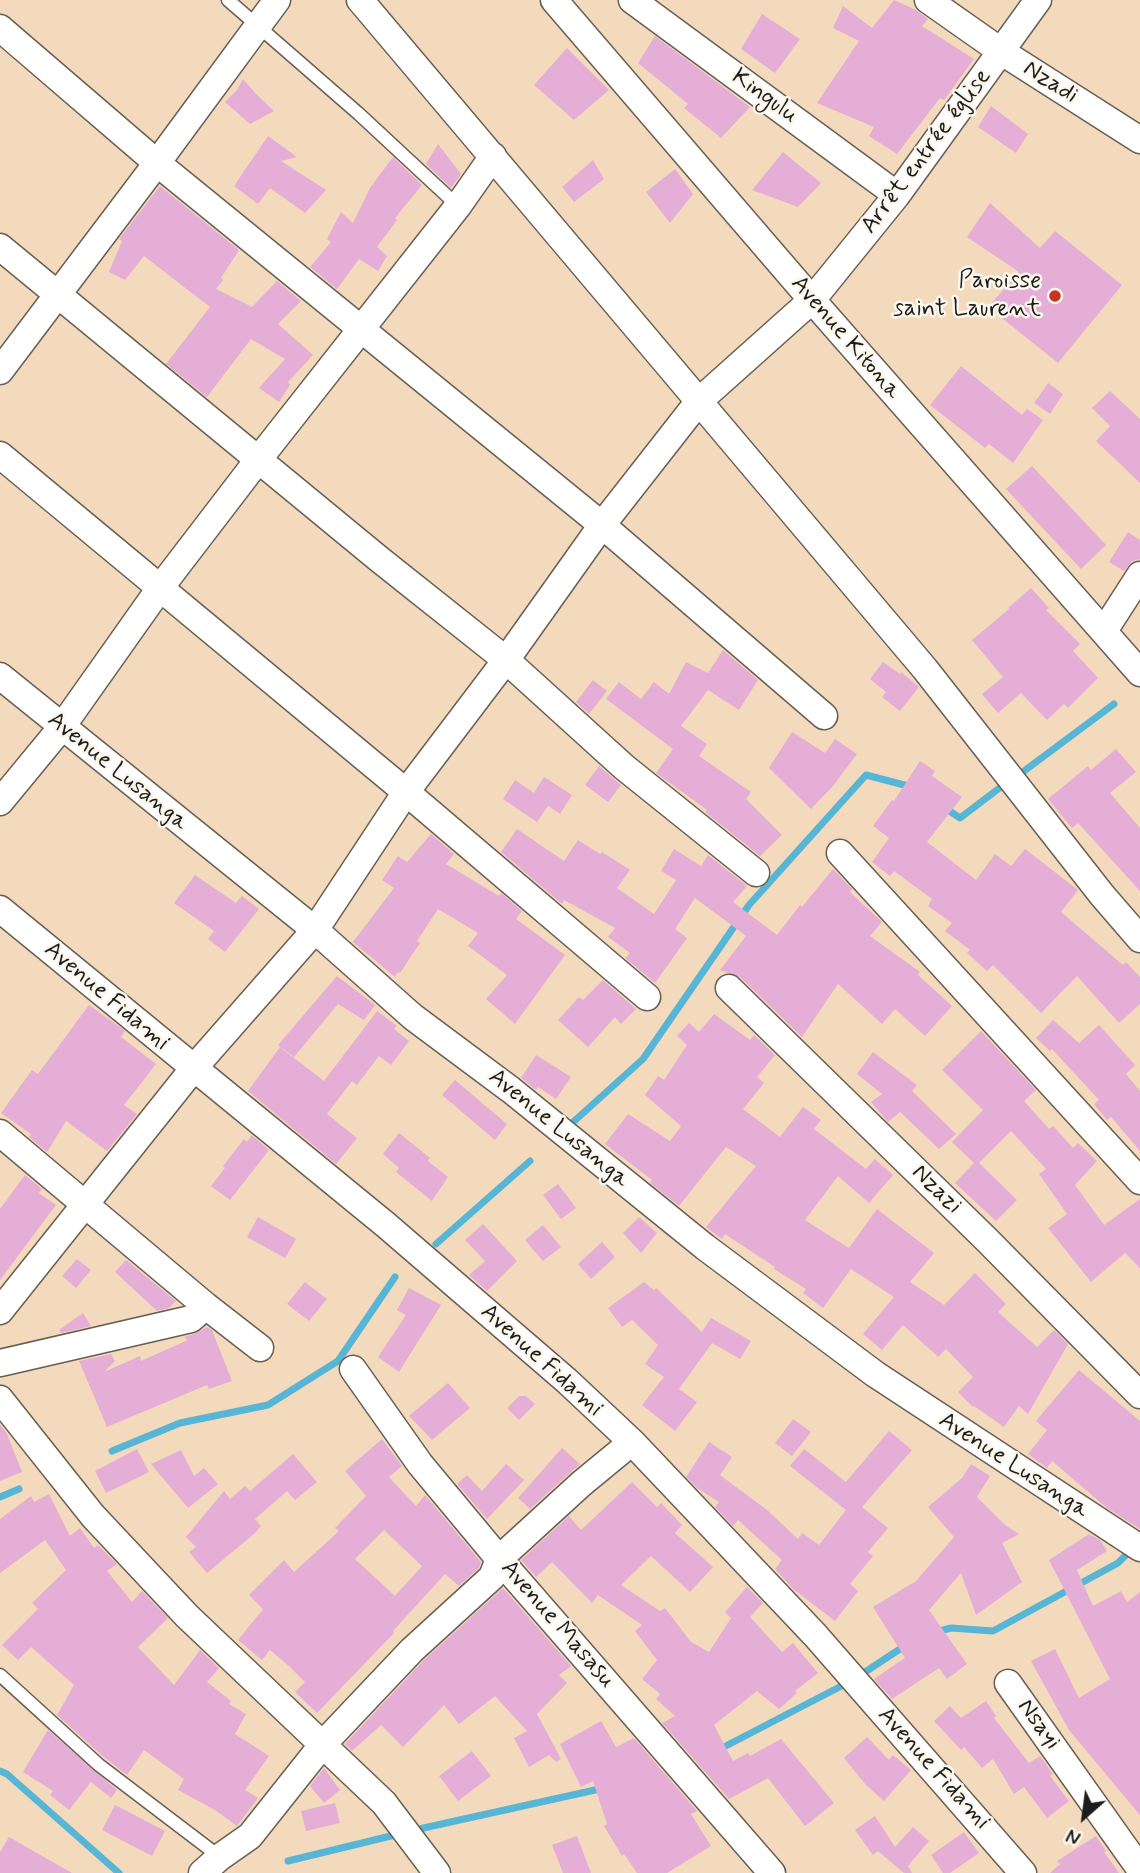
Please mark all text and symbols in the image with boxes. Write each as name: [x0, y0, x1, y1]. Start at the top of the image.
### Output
street label: Nzadi: [1017, 55, 1083, 111]
street label: Kingulu: [725, 63, 803, 131]
street label: Arrêt entrée église: [856, 64, 998, 240]
place label: Paroisse saint Laurent: [893, 268, 1041, 324]
street label: Avenue Kitona: [784, 270, 906, 406]
marker: Paroisse saint Laurent: [1047, 288, 1063, 304]
street label: Avenue Lusanga: [41, 706, 193, 838]
street label: Avenue Fidami: [37, 936, 175, 1058]
street label: Avenue Lusanga: [482, 1063, 634, 1195]
street label: Nzazi: [905, 1159, 967, 1221]
street label: Avenue Fidami: [474, 1298, 608, 1424]
street label: Avenue Lusanga: [933, 1407, 1093, 1525]
street label: Avenue Masasu: [494, 1555, 620, 1695]
street label: Nsayi: [1010, 1694, 1066, 1756]
street label: Avenue Fidami: [870, 1702, 996, 1836]
north arrow: [1049, 1782, 1119, 1852]
text: N: [1062, 1822, 1085, 1850]

